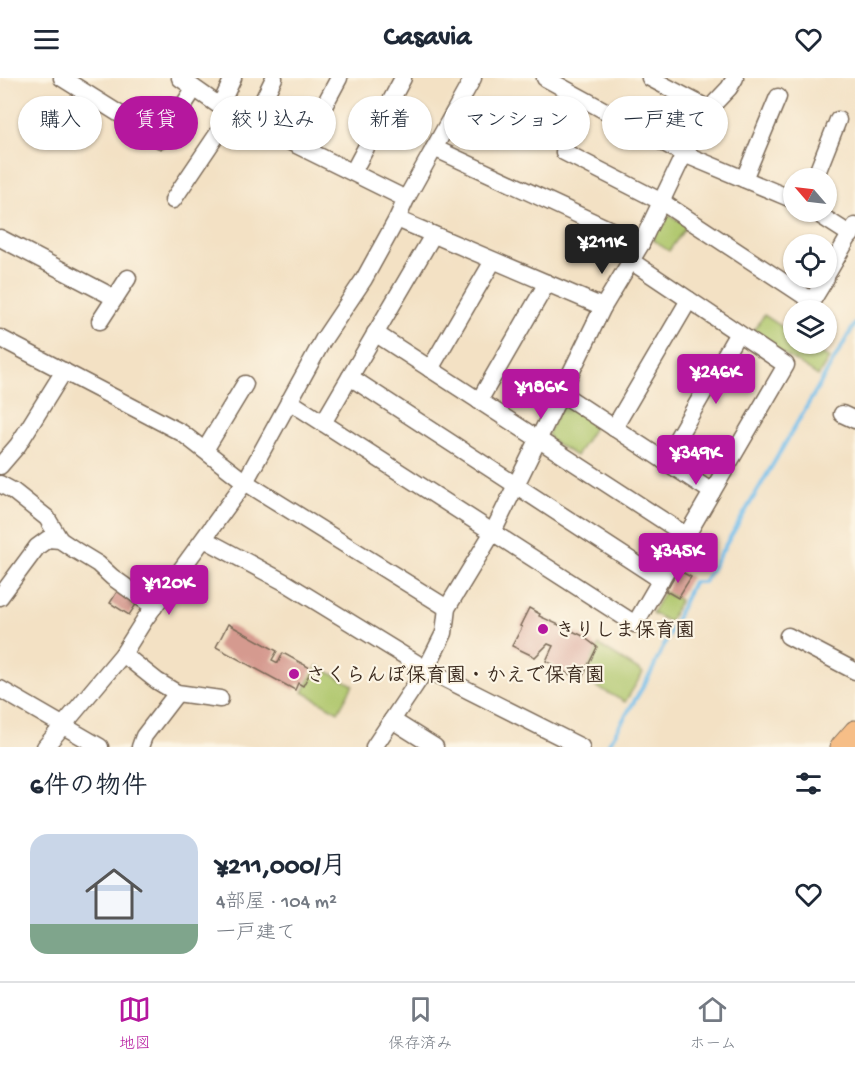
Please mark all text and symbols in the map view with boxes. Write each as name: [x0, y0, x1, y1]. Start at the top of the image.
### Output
icon: menu: [30, 23, 63, 56]
text: Casavia: [384, 23, 471, 55]
icon: heart: [792, 23, 825, 56]
chip: 購入: [18, 96, 102, 150]
chip: 賃貸: [114, 96, 198, 150]
chip: 絞り込み: [210, 96, 336, 150]
chip: 新着: [348, 96, 432, 150]
chip: マンション: [444, 96, 590, 150]
chip: 一戸建て: [602, 96, 728, 150]
north arrow: [783, 168, 837, 222]
map controls: [783, 168, 837, 354]
pin: ¥211K: [560, 224, 644, 275]
text: ¥211K: [579, 232, 625, 255]
button: locate: [783, 234, 837, 288]
button: layers: [783, 300, 837, 354]
pin: ¥246K: [674, 354, 758, 405]
text: ¥246K: [691, 362, 741, 385]
pin: ¥186K: [499, 369, 583, 420]
text: ¥186K: [516, 377, 566, 400]
pin: ¥349K: [654, 435, 738, 486]
text: ¥349K: [671, 443, 721, 466]
pin: ¥345K: [636, 533, 720, 584]
text: ¥345K: [653, 541, 703, 564]
pin: ¥120K: [127, 565, 211, 616]
text: ¥120K: [144, 573, 194, 596]
place label: きりしま保育園: [555, 619, 695, 644]
marker: きりしま保育園: [536, 622, 550, 636]
place label: さくらんぼ保育園・かえで保育園: [306, 664, 605, 689]
marker: さくらんぼ保育園・かえで保育園: [287, 667, 301, 681]
icon: filters: [792, 767, 825, 800]
text: 6件の物件: [30, 773, 147, 804]
text: ¥211,000/月: [216, 853, 347, 884]
icon: home: [78, 858, 150, 930]
icon: heart: [792, 878, 825, 911]
text: 4部屋 · 104 m²: [216, 892, 337, 915]
text: 一戸建て: [216, 923, 296, 946]
tab: 地図: [118, 993, 151, 1055]
tab: 保存済み: [388, 993, 452, 1055]
tab: ホーム: [689, 993, 737, 1055]

